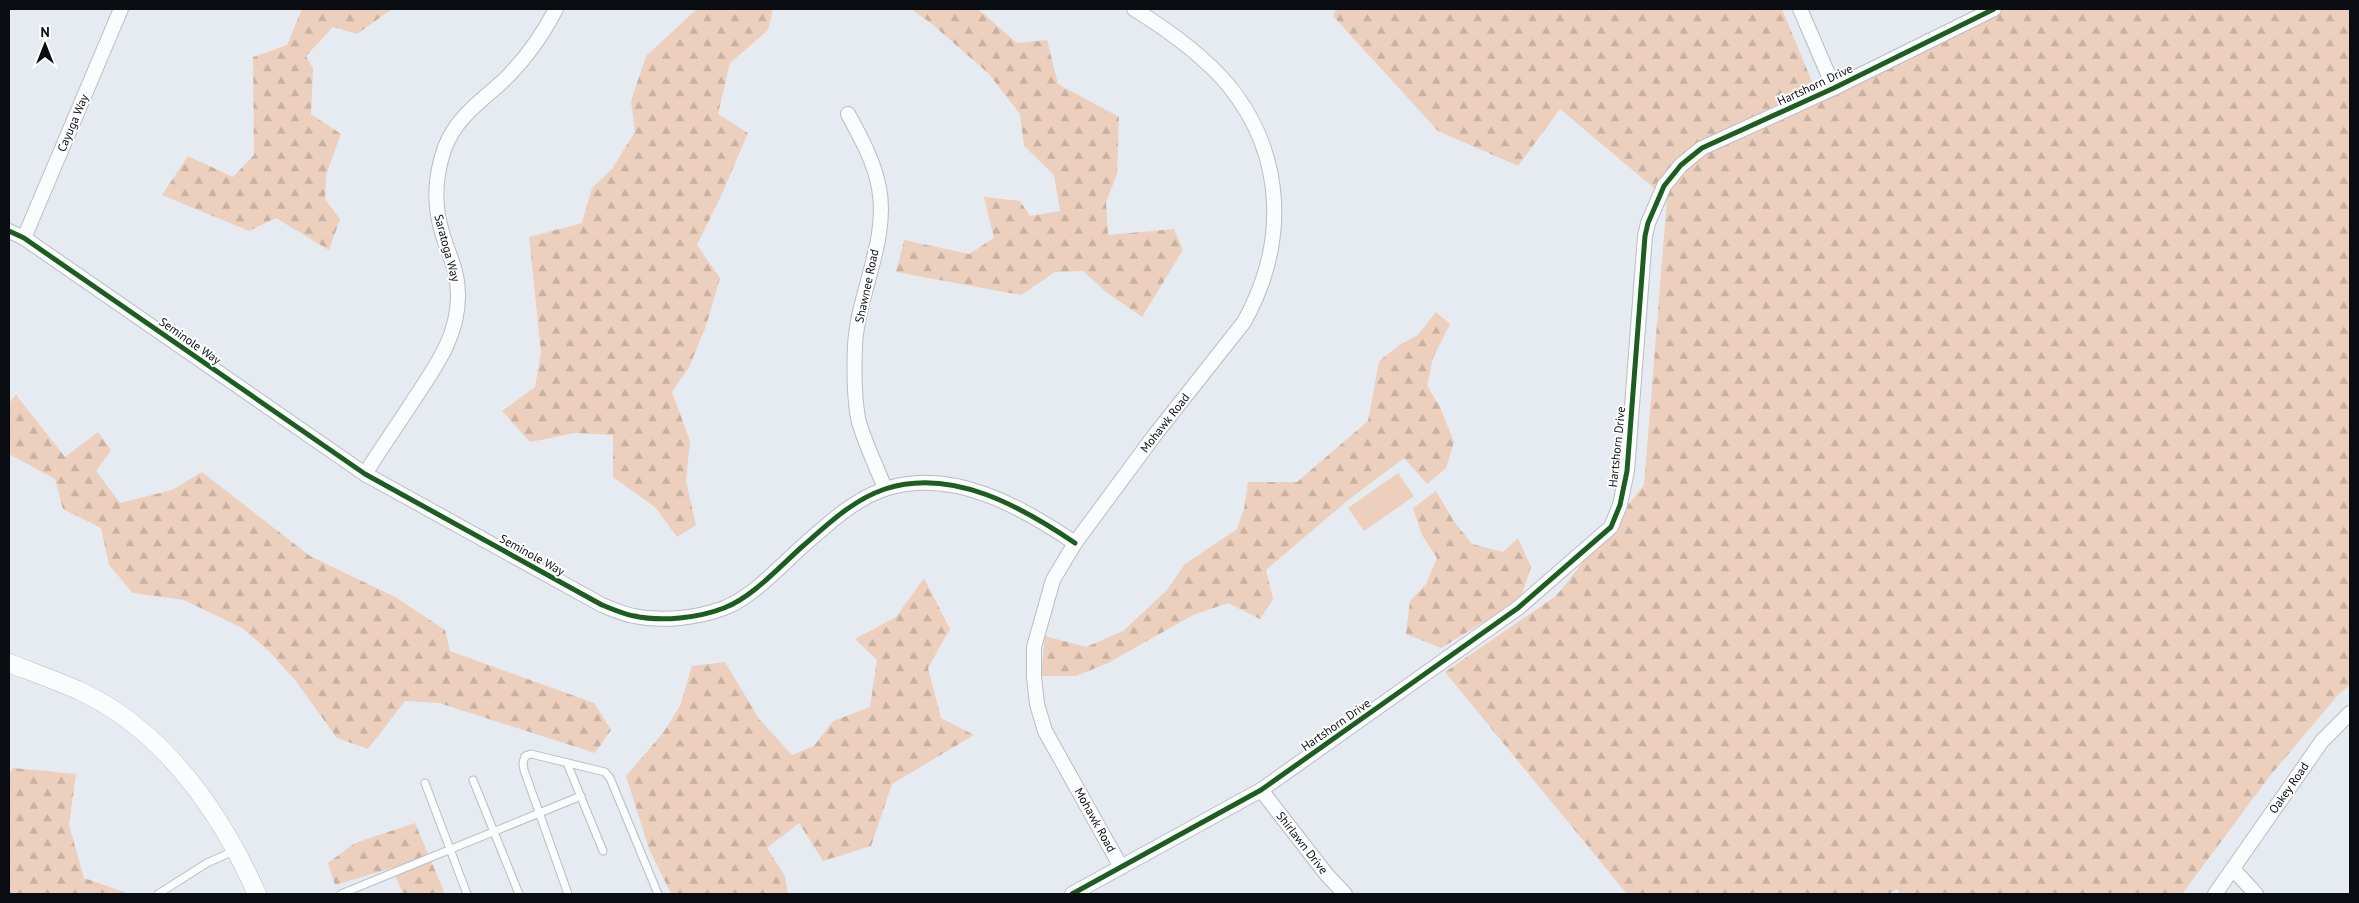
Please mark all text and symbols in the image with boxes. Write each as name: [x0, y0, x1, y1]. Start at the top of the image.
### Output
north arrow: [20, 20, 70, 70]
text: N: [40, 23, 50, 41]
street label: Hartshorn Drive: [1775, 61, 1855, 109]
street label: Cayuga Way: [54, 91, 92, 154]
street label: Saratoga Way: [431, 213, 464, 284]
street label: Shawnee Road: [851, 248, 882, 324]
street label: Seminole Way: [156, 314, 224, 368]
street label: Mohawk Road: [1137, 390, 1192, 455]
street label: Hartshorn Drive: [1605, 406, 1628, 488]
street label: Seminole Way: [497, 531, 568, 579]
street label: Hartshorn Drive: [1298, 695, 1373, 754]
street label: Oakey Road: [2265, 759, 2312, 816]
street label: Mohawk Road: [1072, 785, 1119, 855]
street label: Shirlawn Drive: [1273, 808, 1331, 877]

